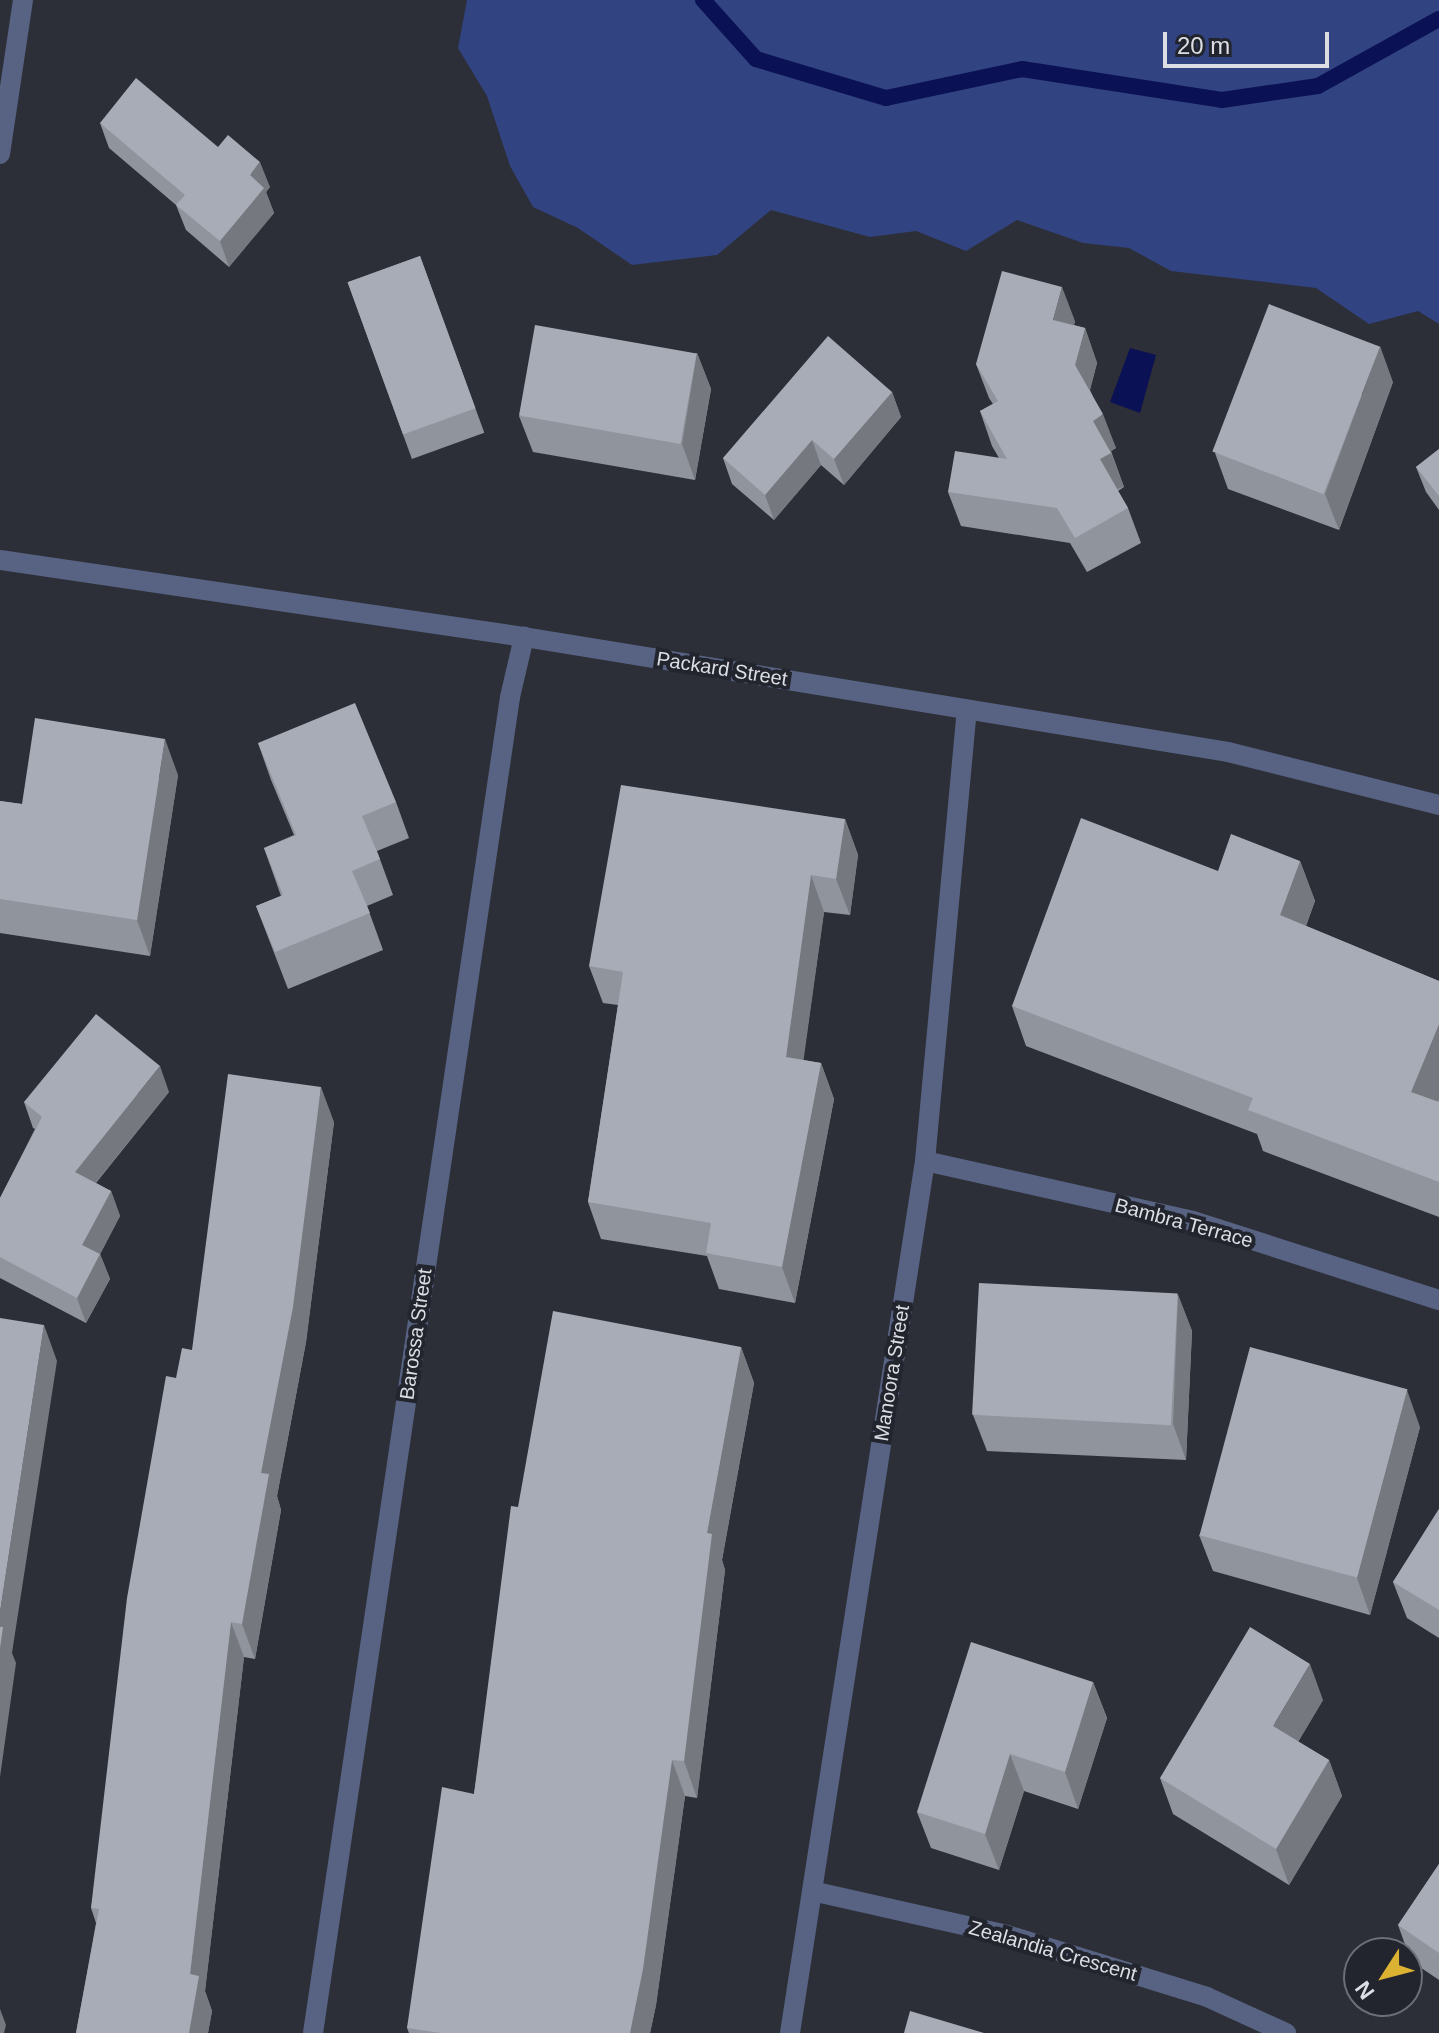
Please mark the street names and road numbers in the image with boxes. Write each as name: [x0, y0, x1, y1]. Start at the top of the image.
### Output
street label: Packard Street: [655, 647, 789, 691]
street label: Bambra Terrace: [1112, 1193, 1256, 1253]
street label: Barossa Street: [395, 1267, 437, 1401]
street label: Manoora Street: [869, 1303, 915, 1443]
street label: Zealandia Crescent: [966, 1916, 1140, 1986]

